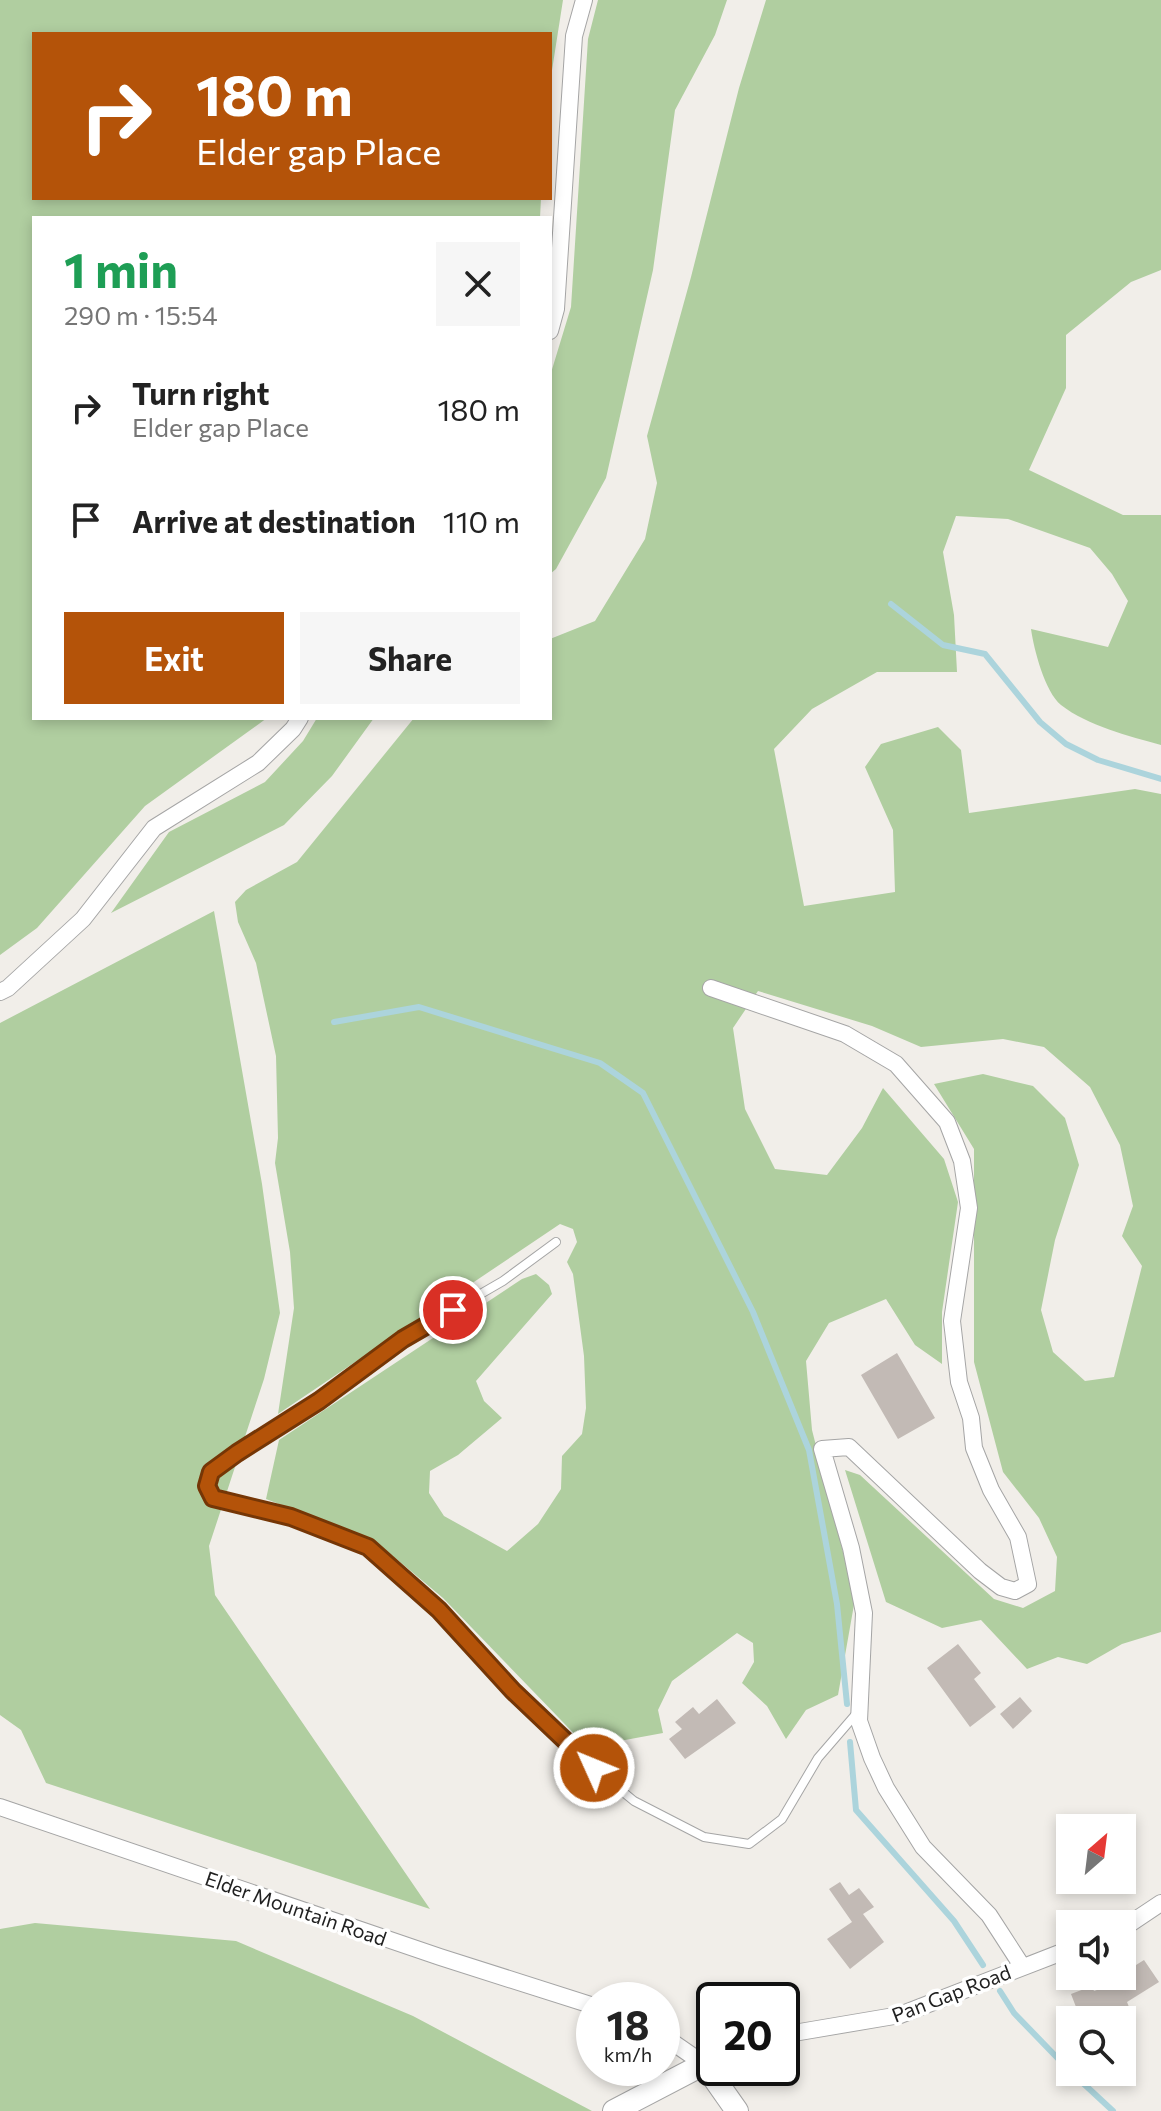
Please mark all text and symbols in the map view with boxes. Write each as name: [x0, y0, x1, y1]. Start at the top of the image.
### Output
text: 180 m: [196, 59, 353, 128]
icon: right: [64, 64, 168, 168]
text: Elder gap Place: [196, 128, 441, 172]
text: 1 min: [64, 239, 178, 298]
button: close: [436, 242, 520, 326]
text: 290 m · 15:54: [64, 299, 218, 330]
text: Turn right: [132, 374, 269, 411]
icon: right: [64, 386, 108, 430]
text: 180 m: [437, 390, 520, 427]
text: Elder gap Place: [132, 411, 309, 442]
icon: arrive: [64, 498, 108, 542]
text: Arrive at destination: [132, 502, 416, 539]
text: 110 m: [443, 502, 520, 539]
button: Exit: [64, 612, 284, 704]
button: Share: [300, 612, 520, 704]
pin: [419, 1276, 487, 1344]
icon: arrive: [431, 1288, 475, 1332]
position arrow: [552, 1726, 636, 1810]
north arrow: [1056, 1814, 1136, 1894]
map controls: [1056, 1814, 1136, 2086]
street label: Elder Mountain Road: [202, 1866, 390, 1950]
button: sound: [1056, 1910, 1136, 1990]
street label: Pan Gap Road: [888, 1959, 1014, 2027]
speed limit sign: 20: [696, 1982, 800, 2086]
text: 18: [607, 1999, 649, 2048]
button: search: [1056, 2006, 1136, 2086]
text: km/h: [604, 2042, 652, 2066]

